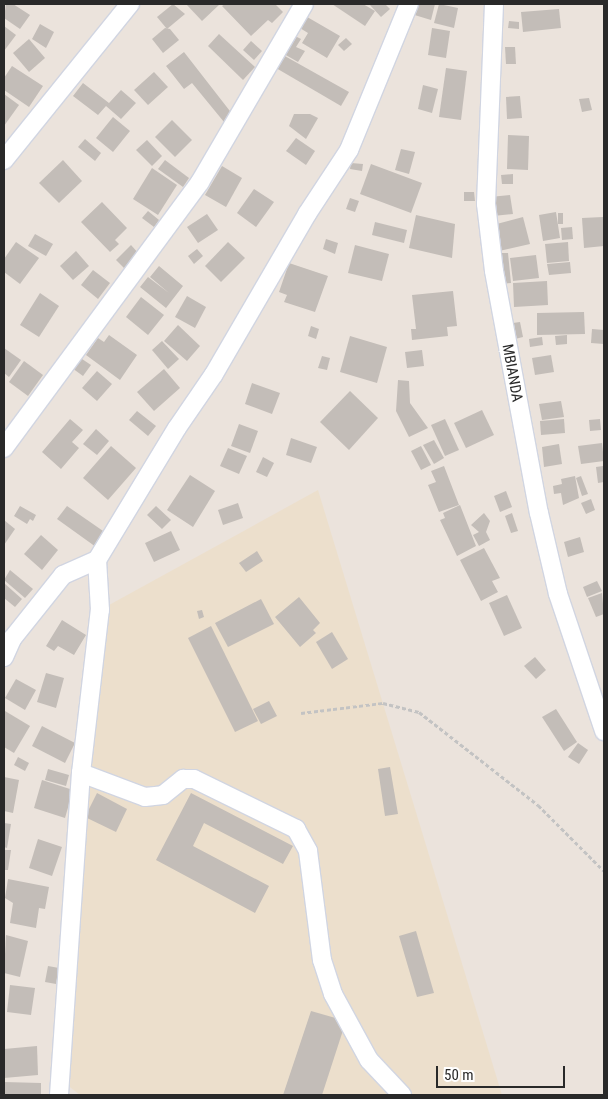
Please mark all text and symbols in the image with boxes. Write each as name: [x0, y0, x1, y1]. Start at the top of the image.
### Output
street label: MBIANDA: [498, 343, 526, 403]
scale bar: [438, 1056, 567, 1088]
text: 50 m: [444, 1066, 474, 1084]

